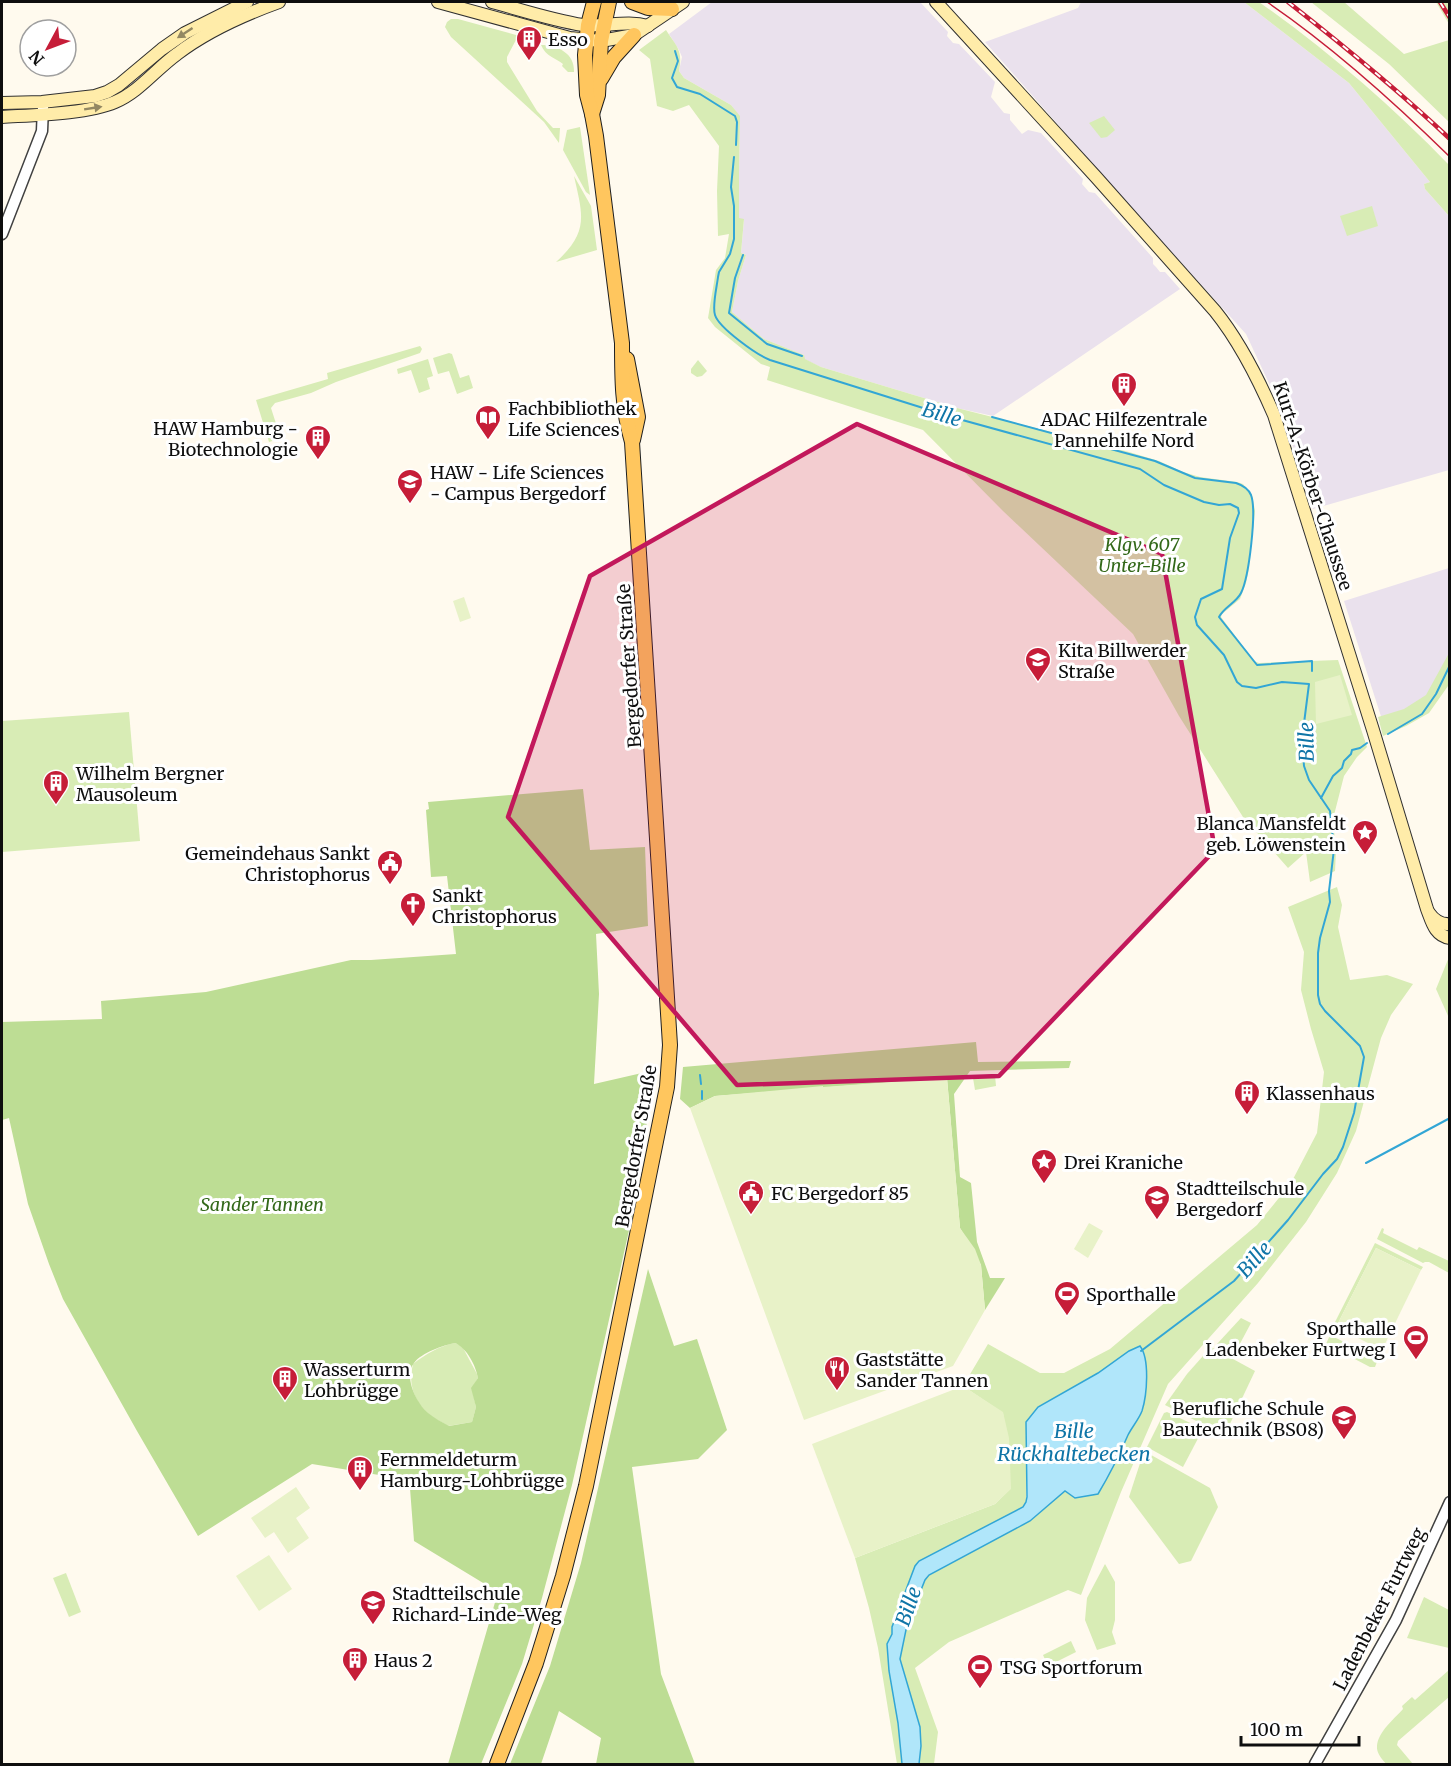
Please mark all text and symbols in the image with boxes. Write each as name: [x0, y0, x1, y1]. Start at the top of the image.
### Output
north arrow: [18, 18, 78, 78]
building icon: Esso: [514, 24, 544, 62]
one-way arrow: [177, 27, 193, 39]
place label: Esso: [548, 28, 588, 51]
text: N: [25, 46, 48, 69]
one-way arrow: [83, 103, 102, 112]
building icon: ADAC Hilfezentrale Pannehilfe Nord: [1109, 370, 1139, 408]
street label: Kurt-A.-Körber-Chaussee: [1268, 379, 1358, 593]
water label: Bille: [919, 396, 965, 432]
place label: Fachbibliothek Life Sciences: [508, 397, 637, 441]
library icon: Fachbibliothek Life Sciences: [473, 403, 503, 441]
place label: ADAC Hilfezentrale Pannehilfe Nord: [1040, 408, 1207, 452]
place label: HAW Hamburg - Biotechnologie: [153, 417, 298, 461]
building icon: HAW Hamburg - Biotechnologie: [303, 423, 333, 461]
place label: HAW - Life Sciences - Campus Bergedorf: [430, 461, 607, 505]
school or university icon: HAW - Life Sciences - Campus Bergedorf: [395, 467, 425, 505]
park label: Klgv. 607 Unter-Bille: [1098, 533, 1186, 577]
street label: Bergedorfer Straße: [612, 583, 646, 749]
place label: Kita Billwerder Straße: [1058, 639, 1187, 683]
school or university icon: Kita Billwerder Straße: [1023, 645, 1053, 683]
water label: Bille: [1293, 722, 1319, 762]
place label: Wilhelm Bergner Mausoleum: [75, 762, 224, 806]
building icon: Wilhelm Bergner Mausoleum: [41, 768, 71, 806]
place label: Blanca Mansfeldt geb. Löwenstein: [1196, 812, 1346, 856]
place icon: Blanca Mansfeldt geb. Löwenstein: [1350, 818, 1380, 856]
place label: Gemeindehaus Sankt Christophorus: [185, 842, 370, 886]
public building icon: Gemeindehaus Sankt Christophorus: [375, 848, 405, 886]
place label: Sankt Christophorus: [432, 884, 557, 928]
church icon: Sankt Christophorus: [398, 890, 428, 928]
street label: Bergedorfer Straße: [610, 1063, 662, 1229]
building icon: Klassenhaus: [1232, 1078, 1262, 1116]
place label: Klassenhaus: [1266, 1082, 1375, 1105]
place icon: Drei Kraniche: [1029, 1147, 1059, 1185]
place label: Drei Kraniche: [1064, 1151, 1183, 1174]
place label: Stadtteilschule Bergedorf: [1176, 1177, 1304, 1221]
public building icon: FC Bergedorf 85: [736, 1178, 766, 1216]
place label: FC Bergedorf 85: [771, 1182, 909, 1205]
school or university icon: Stadtteilschule Bergedorf: [1142, 1183, 1172, 1221]
park label: Sander Tannen: [200, 1193, 324, 1216]
water label: Bille: [1231, 1236, 1277, 1282]
sports icon: Sporthalle: [1052, 1279, 1082, 1317]
place label: Sporthalle: [1086, 1283, 1176, 1306]
place label: Sporthalle Ladenbeker Furtweg I: [1205, 1317, 1396, 1361]
sports icon: Sporthalle Ladenbeker Furtweg I: [1401, 1323, 1431, 1361]
place label: Gaststätte Sander Tannen: [856, 1348, 988, 1392]
restaurant icon: Gaststätte Sander Tannen: [822, 1354, 852, 1392]
place label: Wasserturm Lohbrügge: [303, 1358, 410, 1402]
building icon: Wasserturm Lohbrügge: [270, 1364, 300, 1402]
place label: Berufliche Schule Bautechnik (BS08): [1163, 1397, 1324, 1441]
school or university icon: Berufliche Schule Bautechnik (BS08): [1329, 1403, 1359, 1441]
water label: Bille Rückhaltebecken: [997, 1418, 1151, 1466]
place label: Fernmeldeturm Hamburg-Lohbrügge: [380, 1448, 564, 1492]
building icon: Fernmeldeturm Hamburg-Lohbrügge: [345, 1454, 375, 1492]
street label: Ladenbeker Furtweg: [1328, 1524, 1430, 1694]
place label: Stadtteilschule Richard-Linde-Weg: [392, 1582, 562, 1626]
water label: Bille: [890, 1583, 926, 1629]
school or university icon: Stadtteilschule Richard-Linde-Weg: [358, 1588, 388, 1626]
building icon: Haus 2: [340, 1645, 370, 1683]
place label: Haus 2: [374, 1649, 433, 1672]
sports icon: TSG Sportforum: [965, 1652, 995, 1690]
place label: TSG Sportforum: [1000, 1656, 1143, 1679]
scale bar: [1241, 1709, 1360, 1747]
text: 100 m: [1250, 1718, 1303, 1741]

